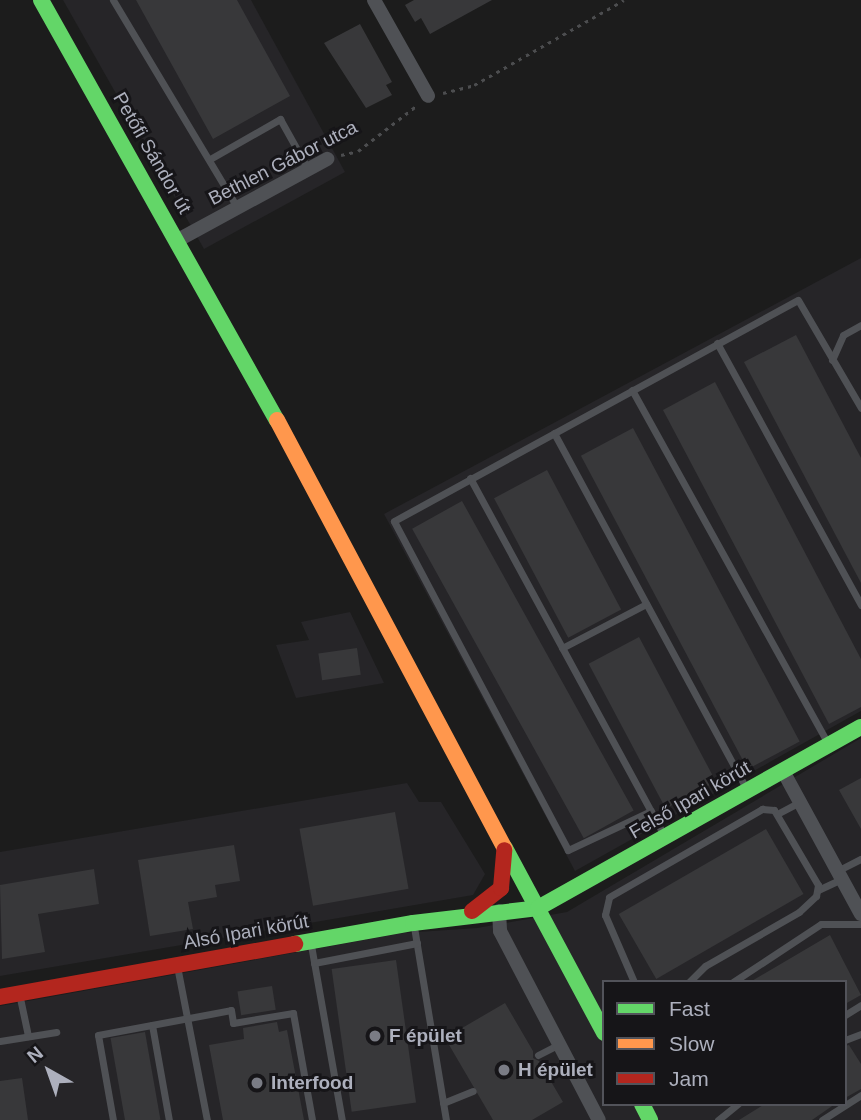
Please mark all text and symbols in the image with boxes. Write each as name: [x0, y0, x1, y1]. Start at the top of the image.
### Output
street label: Petőfi Sándor út: [108, 88, 196, 218]
street label: Bethlen Gábor utca: [205, 116, 361, 210]
street label: Felső Ipari körút: [625, 756, 755, 844]
street label: Alsó Ipari körút: [182, 910, 310, 954]
legend: [602, 980, 847, 1106]
text: Fast: [669, 997, 710, 1020]
place label: F épület: [389, 1025, 462, 1047]
marker: F épület: [367, 1028, 383, 1044]
text: Slow: [669, 1032, 715, 1055]
north arrow: [14, 1036, 84, 1106]
text: N: [23, 1042, 47, 1067]
place label: H épület: [518, 1059, 593, 1081]
marker: H épület: [496, 1062, 512, 1078]
text: Jam: [669, 1067, 709, 1090]
place label: Interfood: [271, 1072, 353, 1094]
marker: Interfood: [249, 1075, 265, 1091]

